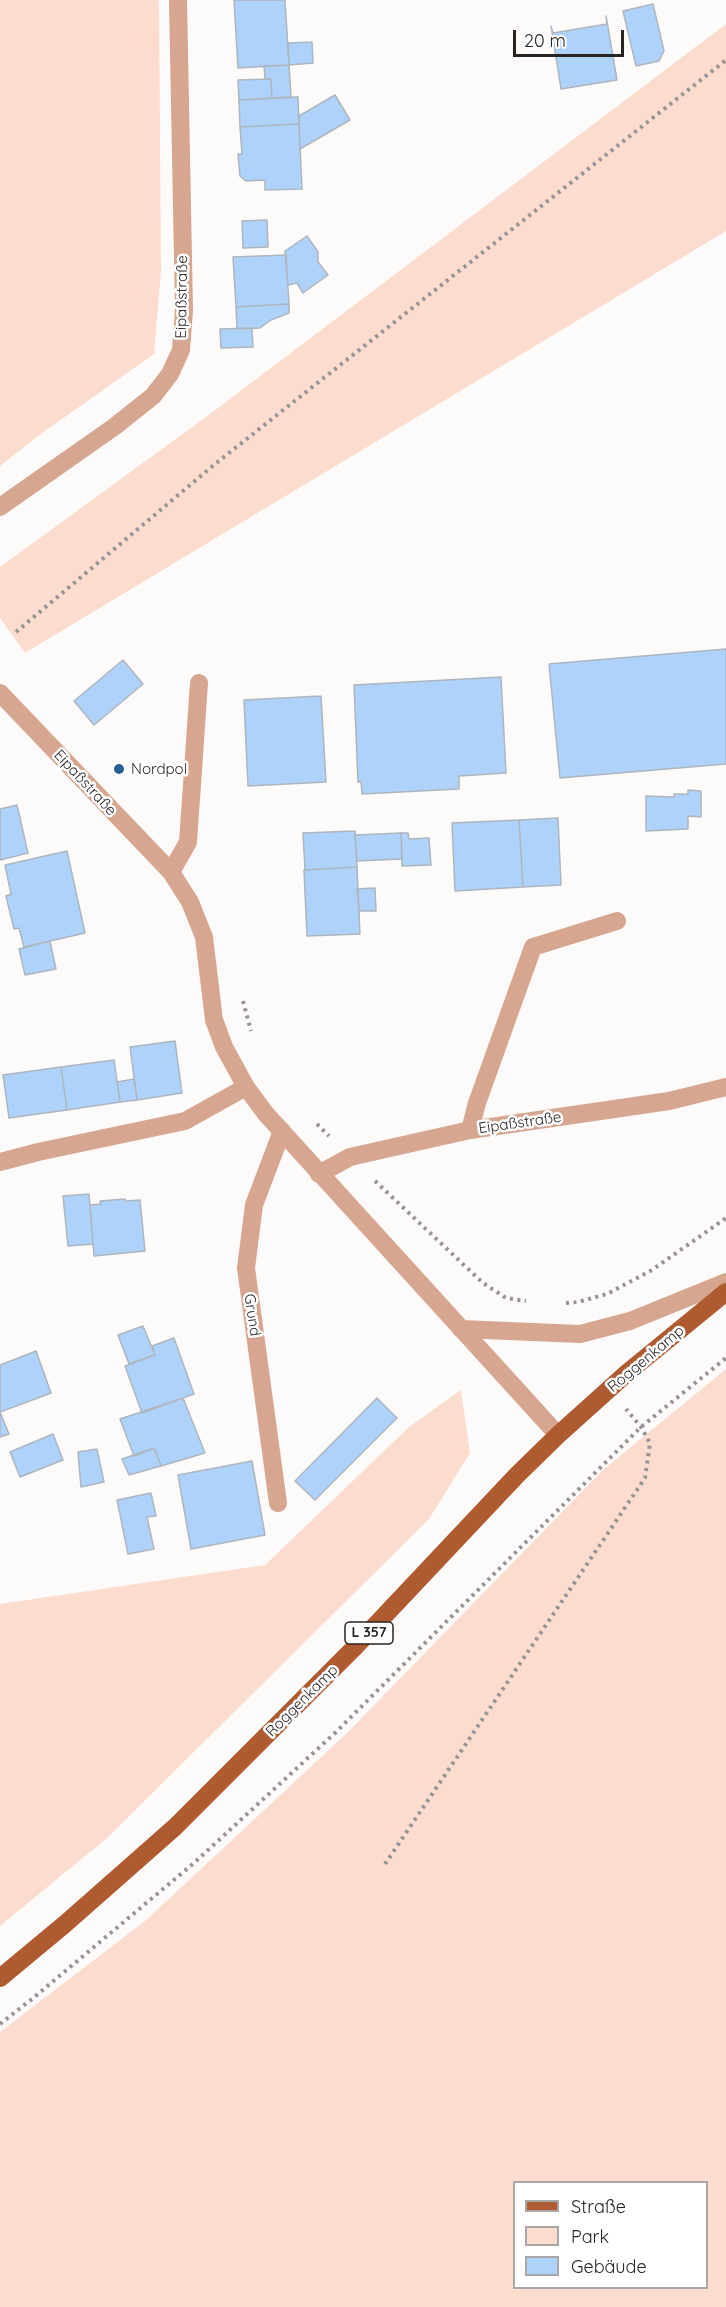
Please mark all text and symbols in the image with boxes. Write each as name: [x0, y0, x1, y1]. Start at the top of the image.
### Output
scale bar: [516, 18, 627, 56]
text: 20 m: [524, 29, 566, 52]
street label: Eipaßstraße: [172, 255, 192, 339]
street label: Eipaßstraße: [50, 746, 120, 820]
place label: Nordpol: [131, 760, 187, 778]
marker: Nordpol: [112, 762, 126, 776]
street label: Eipaßstraße: [477, 1108, 563, 1138]
street label: Grund: [240, 1293, 264, 1337]
street label: Roggenkamp: [604, 1322, 688, 1396]
road number: L 357: [345, 1622, 393, 1644]
street label: Roggenkamp: [262, 1661, 342, 1741]
legend: [513, 2181, 708, 2289]
text: Straße: [571, 2195, 626, 2218]
text: Park: [571, 2225, 609, 2248]
text: Gebäude: [571, 2255, 647, 2278]

